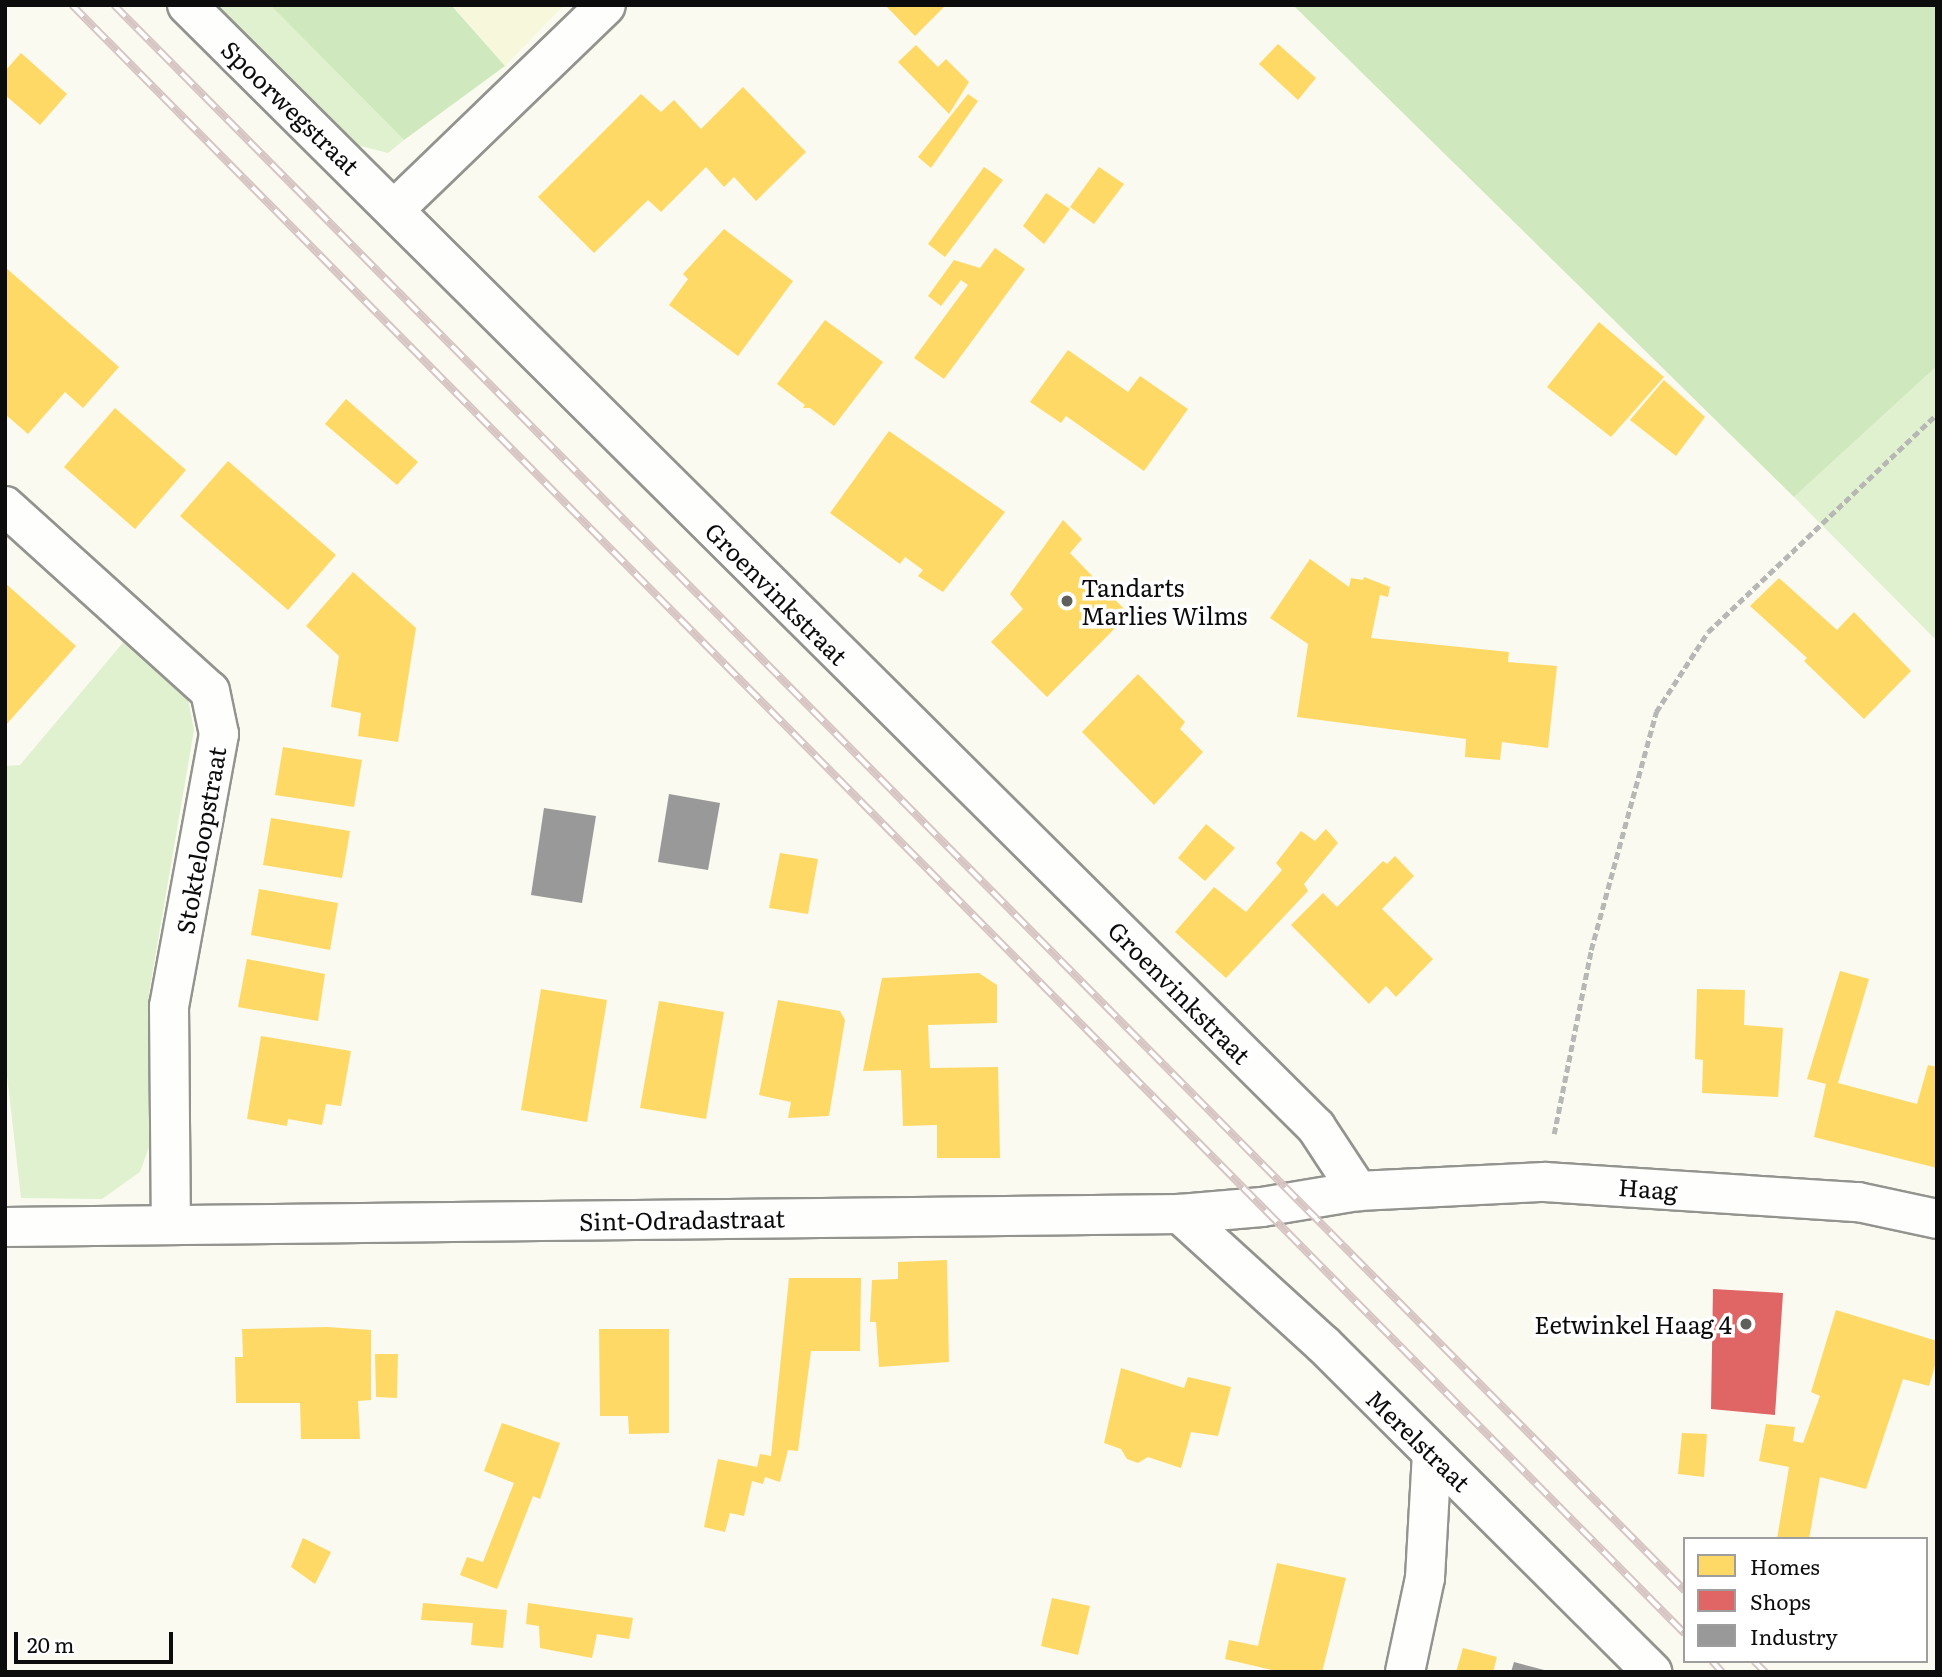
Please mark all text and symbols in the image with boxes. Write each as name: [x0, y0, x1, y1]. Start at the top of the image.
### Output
street label: Spoorwegstraat: [216, 34, 366, 180]
street label: Groenvinkstraat: [700, 516, 854, 670]
place label: Tandarts Marlies Wilms: [1081, 573, 1247, 629]
marker: Tandarts Marlies Wilms: [1059, 593, 1075, 609]
street label: Stokteloopstraat: [169, 744, 231, 936]
street label: Groenvinkstraat: [1103, 915, 1257, 1069]
street label: Haag: [1617, 1172, 1679, 1204]
street label: Sint-Odradastraat: [579, 1203, 785, 1235]
place label: Eetwinkel Haag 4: [1534, 1310, 1732, 1338]
marker: Eetwinkel Haag 4: [1738, 1316, 1754, 1332]
street label: Merelstraat: [1361, 1383, 1477, 1497]
legend: [1683, 1537, 1928, 1663]
text: Homes: [1750, 1550, 1820, 1581]
text: Shops: [1750, 1585, 1811, 1616]
scale bar: [18, 1618, 177, 1662]
text: Industry: [1750, 1620, 1838, 1651]
text: 20 m: [27, 1628, 74, 1659]

